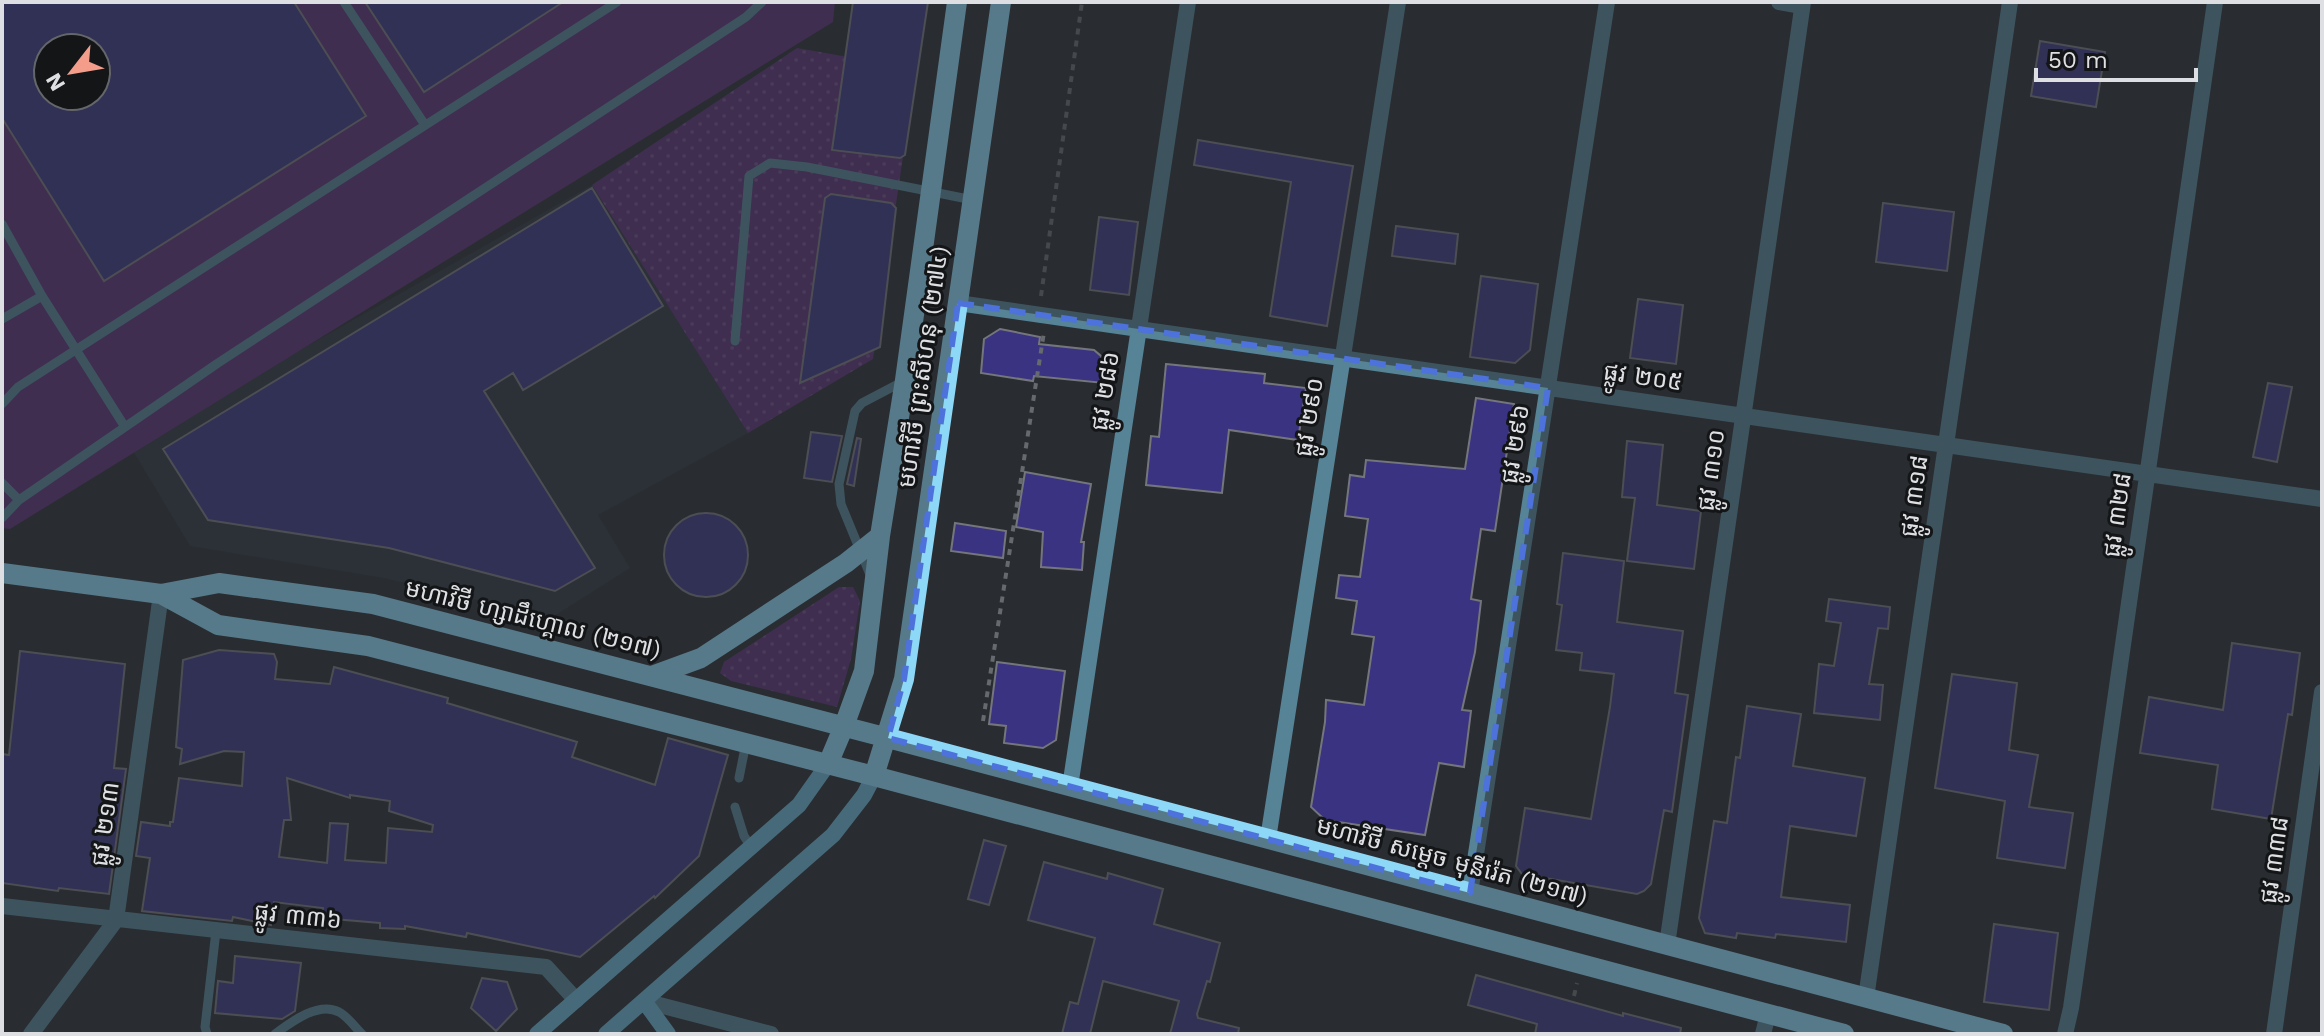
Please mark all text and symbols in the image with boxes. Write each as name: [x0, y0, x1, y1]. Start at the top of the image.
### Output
north arrow: [32, 32, 112, 112]
scale bar: [2036, 32, 2196, 82]
text: 50 m: [2048, 46, 2108, 74]
text: N: [40, 69, 70, 95]
street label: មហាវិថី ព្រះសីហនុ (២៧៤): [891, 244, 954, 490]
street label: ផ្លូវ ២៨៦: [1085, 349, 1133, 434]
street label: ផ្លូវ ២០៥: [1600, 358, 1684, 404]
street label: ផ្លូវ ២៩០: [1289, 375, 1337, 460]
street label: ផ្លូវ ២៩៦: [1495, 402, 1543, 487]
street label: ផ្លូវ ៣១០: [1691, 427, 1739, 514]
street label: ផ្លូវ ៣១៨: [1894, 453, 1942, 540]
street label: ផ្លូវ ៣២៨: [2097, 471, 2145, 560]
street label: មហាវិថី ហ្សាដឹហ្គោល (២១៧): [402, 572, 664, 665]
street label: ផ្លូវ ២១៣: [85, 780, 133, 869]
street label: មហាវិថី សម្តេច មុនីរ៉េត (២១៧): [1313, 810, 1591, 911]
street label: ផ្លូវ ៣៣៨: [2254, 815, 2302, 907]
street label: ផ្លូវ ៣៣៦: [252, 897, 343, 943]

